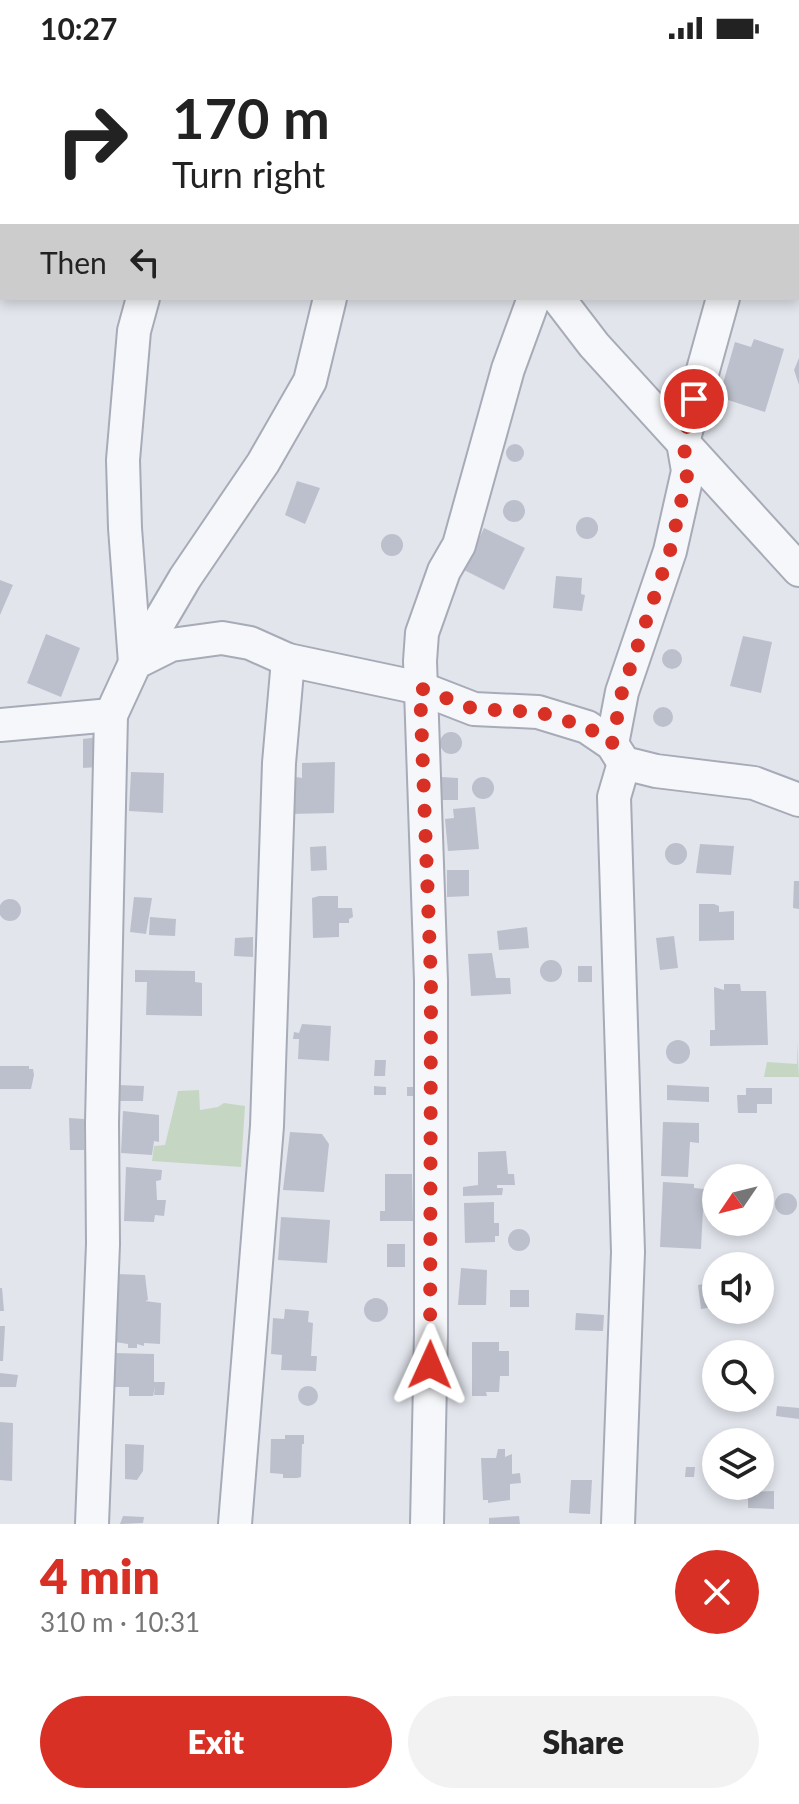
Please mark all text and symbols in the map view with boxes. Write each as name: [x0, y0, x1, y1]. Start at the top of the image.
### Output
text: 10:27: [40, 10, 117, 46]
text: 170 m: [172, 84, 330, 151]
icon: right: [40, 88, 144, 192]
text: Turn right: [172, 152, 325, 196]
icon: left: [123, 240, 167, 284]
text: Then: [40, 244, 107, 280]
pin: [660, 365, 728, 433]
icon: arrive: [672, 377, 716, 421]
north arrow: [702, 1164, 774, 1236]
map controls: [702, 1164, 774, 1500]
button: sound: [702, 1252, 774, 1324]
position arrow: [388, 1323, 472, 1407]
button: search: [702, 1340, 774, 1412]
button: layers: [702, 1428, 774, 1500]
text: 4 min: [40, 1547, 160, 1604]
button: close: [675, 1550, 759, 1634]
text: 310 m · 10:31: [40, 1606, 200, 1638]
button: Exit: [40, 1696, 392, 1788]
button: Share: [408, 1696, 759, 1788]

